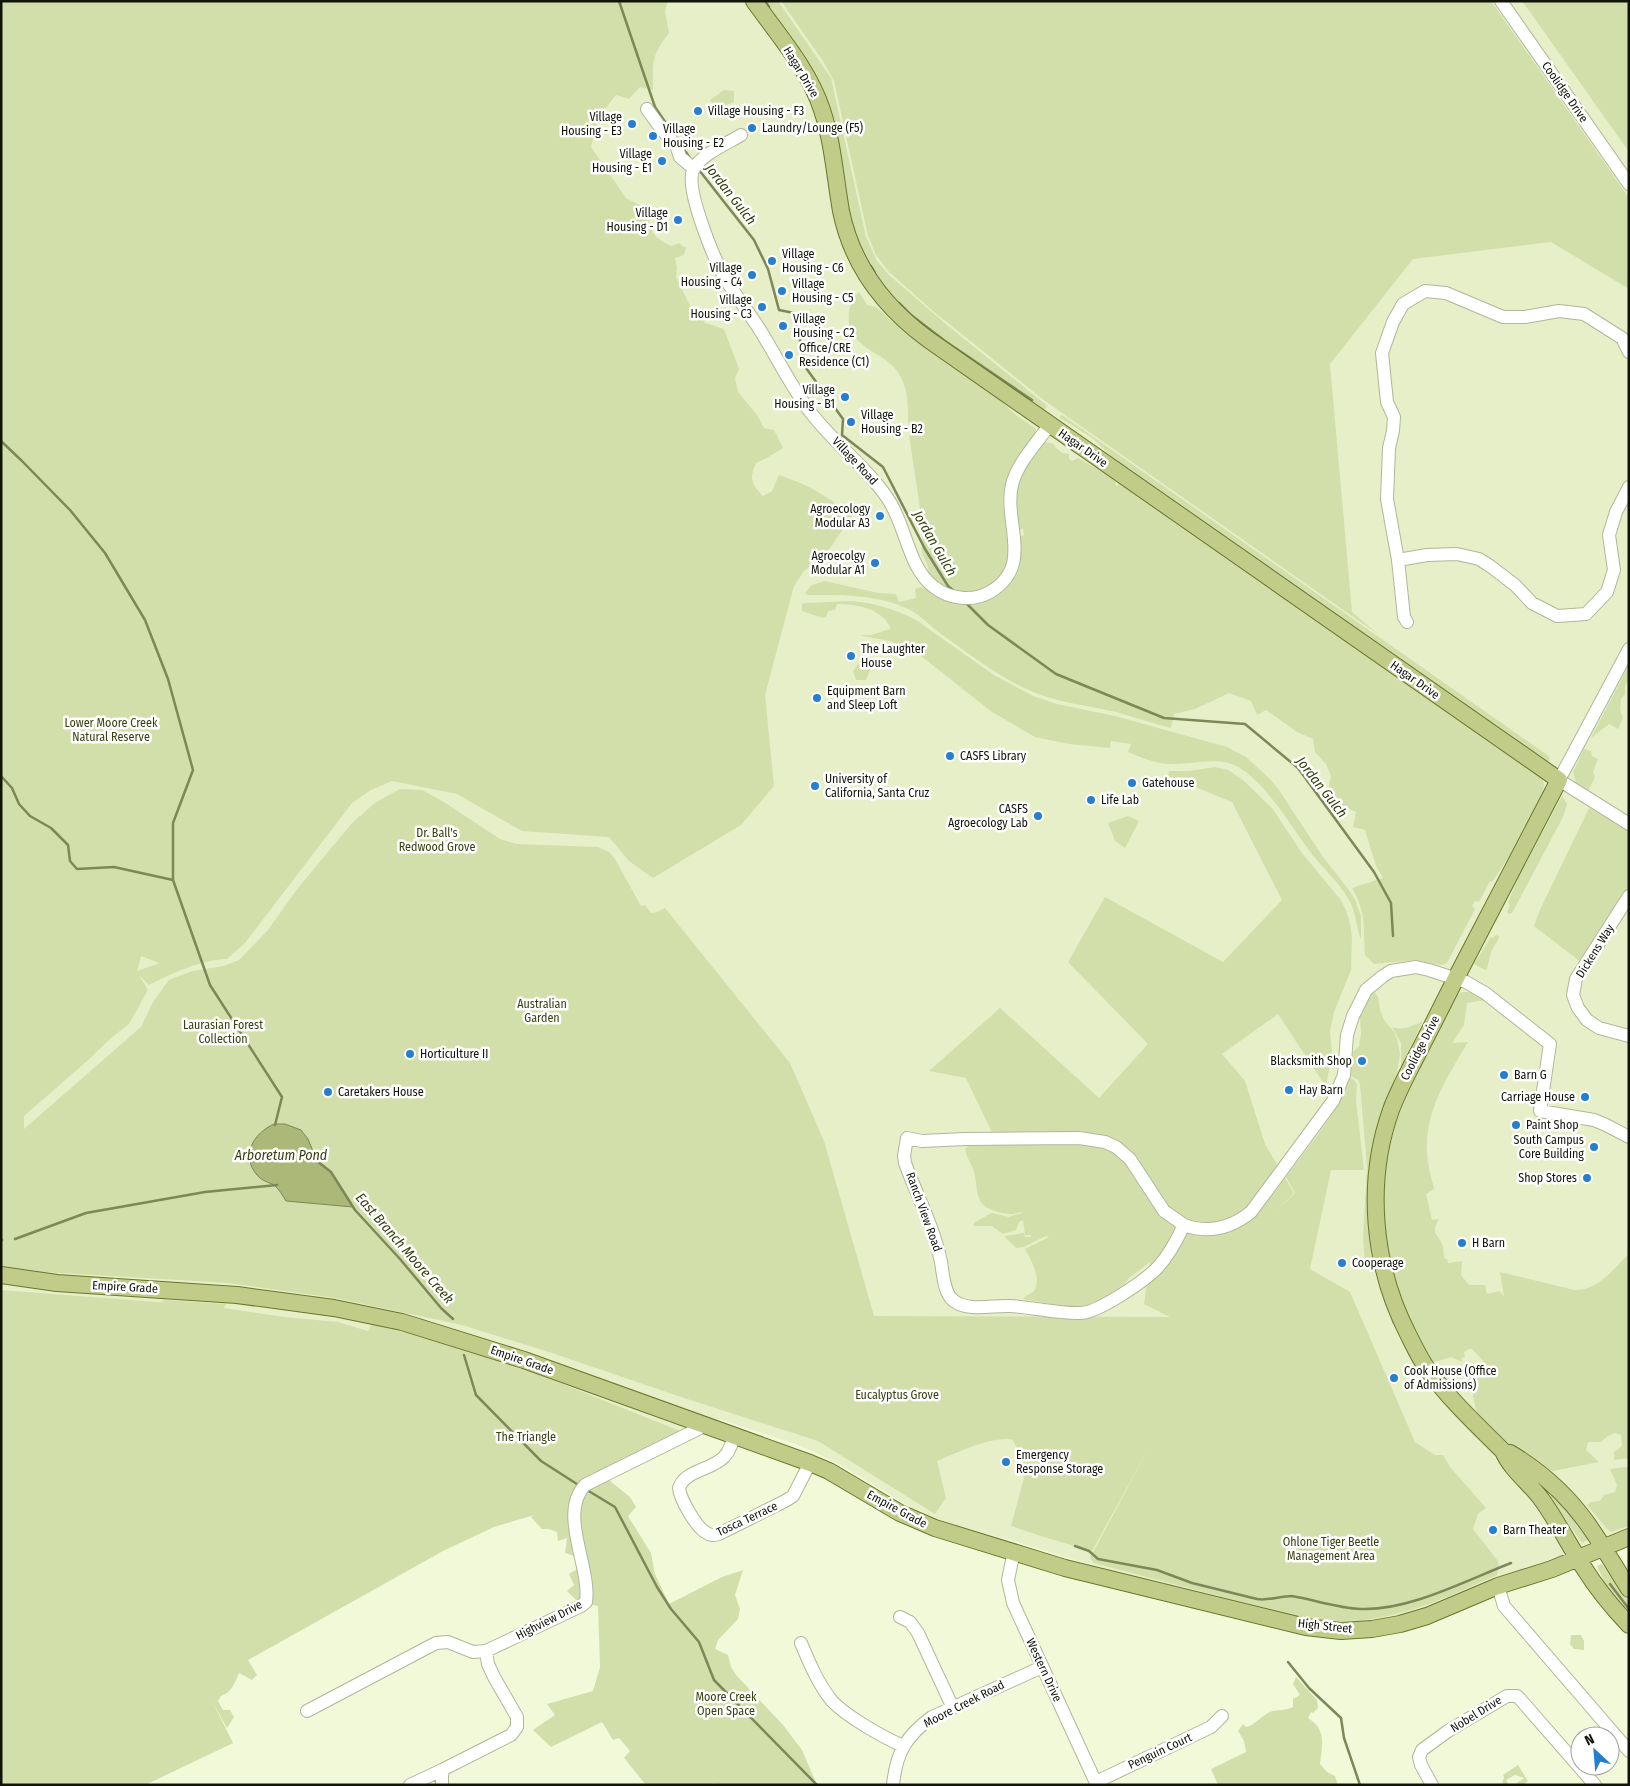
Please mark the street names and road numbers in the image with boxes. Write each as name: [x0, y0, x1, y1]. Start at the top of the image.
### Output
street label: Hagar Drive: [780, 44, 822, 100]
street label: Coolidge Drive: [1539, 59, 1591, 125]
street label: Hagar Drive: [1056, 426, 1110, 470]
street label: Village Road: [829, 434, 881, 488]
street label: Hagar Drive: [1388, 658, 1442, 702]
street label: Dickens Way: [1573, 921, 1617, 980]
street label: Coolidge Drive: [1398, 1013, 1442, 1083]
street label: Ranch View Road: [903, 1170, 945, 1254]
street label: Empire Grade: [92, 1278, 158, 1296]
street label: Empire Grade: [489, 1343, 555, 1377]
street label: Empire Grade: [865, 1487, 929, 1531]
street label: Tosca Terrace: [714, 1499, 780, 1539]
street label: Highview Drive: [513, 1597, 585, 1643]
street label: High Street: [1297, 1616, 1353, 1636]
street label: Western Drive: [1023, 1636, 1065, 1704]
street label: Moore Creek Road: [921, 1678, 1007, 1730]
street label: Nobel Drive: [1448, 1693, 1504, 1735]
street label: Penguin Court: [1126, 1730, 1194, 1772]

